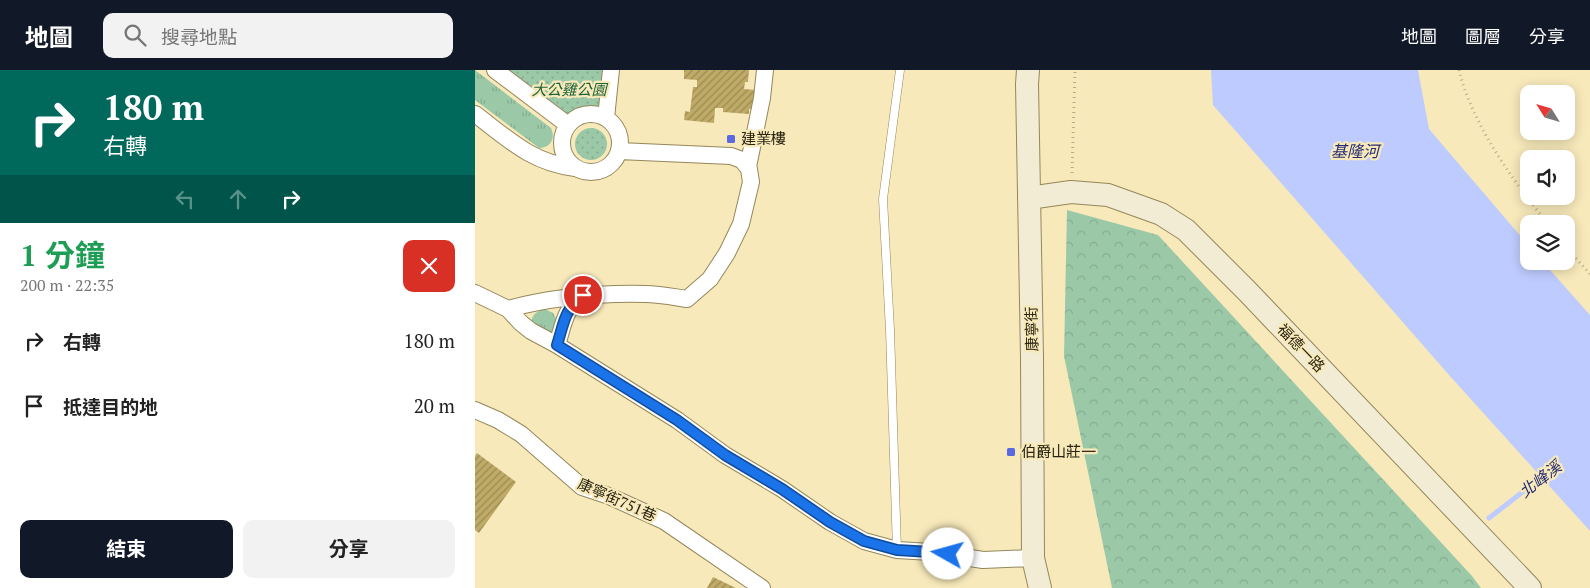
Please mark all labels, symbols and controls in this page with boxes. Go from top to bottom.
search box [103,13,453,58]
text: 地圖 [25,21,73,53]
icon: search [121,21,149,49]
text: 搜尋地點 [161,24,237,49]
text: 地圖 [1401,24,1437,48]
text: 圖層 [1465,24,1501,48]
text: 分享 [1529,24,1565,48]
park label: 大公雞公園 [531,79,608,99]
text: 180 m [103,84,204,130]
north arrow [1520,85,1575,140]
map controls [1520,85,1575,270]
icon: right [20,90,85,155]
place label: 建業樓 [741,128,786,148]
text: 右轉 [103,131,147,160]
marker: 建業樓 [725,133,737,145]
water label: 基隆河 [1331,140,1382,162]
button: sound [1520,150,1575,205]
icon: left [171,185,199,213]
icon: ahead [224,185,252,213]
icon: right [277,185,305,213]
button: layers [1520,215,1575,270]
text: 1 分鐘 [20,235,105,275]
button: close [403,240,455,292]
text: 200 m · 22:35 [20,274,114,296]
pin [562,274,604,316]
icon: arrive [569,281,597,309]
street label: 康寧街 [1021,306,1041,352]
street label: 福德一路 [1274,319,1330,376]
icon: right [20,327,48,355]
text: 180 m [404,328,455,353]
text: 右轉 [63,329,101,354]
icon: arrive [20,392,48,420]
text: 20 m [414,393,455,418]
text: 抵達目的地 [63,394,158,419]
place label: 伯爵山莊一 [1021,441,1096,461]
marker: 伯爵山莊一 [1005,446,1017,458]
water label: 北峰溪 [1514,454,1567,502]
street label: 康寧街751巷 [575,473,660,525]
button: 結束 [20,520,233,578]
button: 分享 [243,520,455,578]
position arrow [921,527,973,579]

